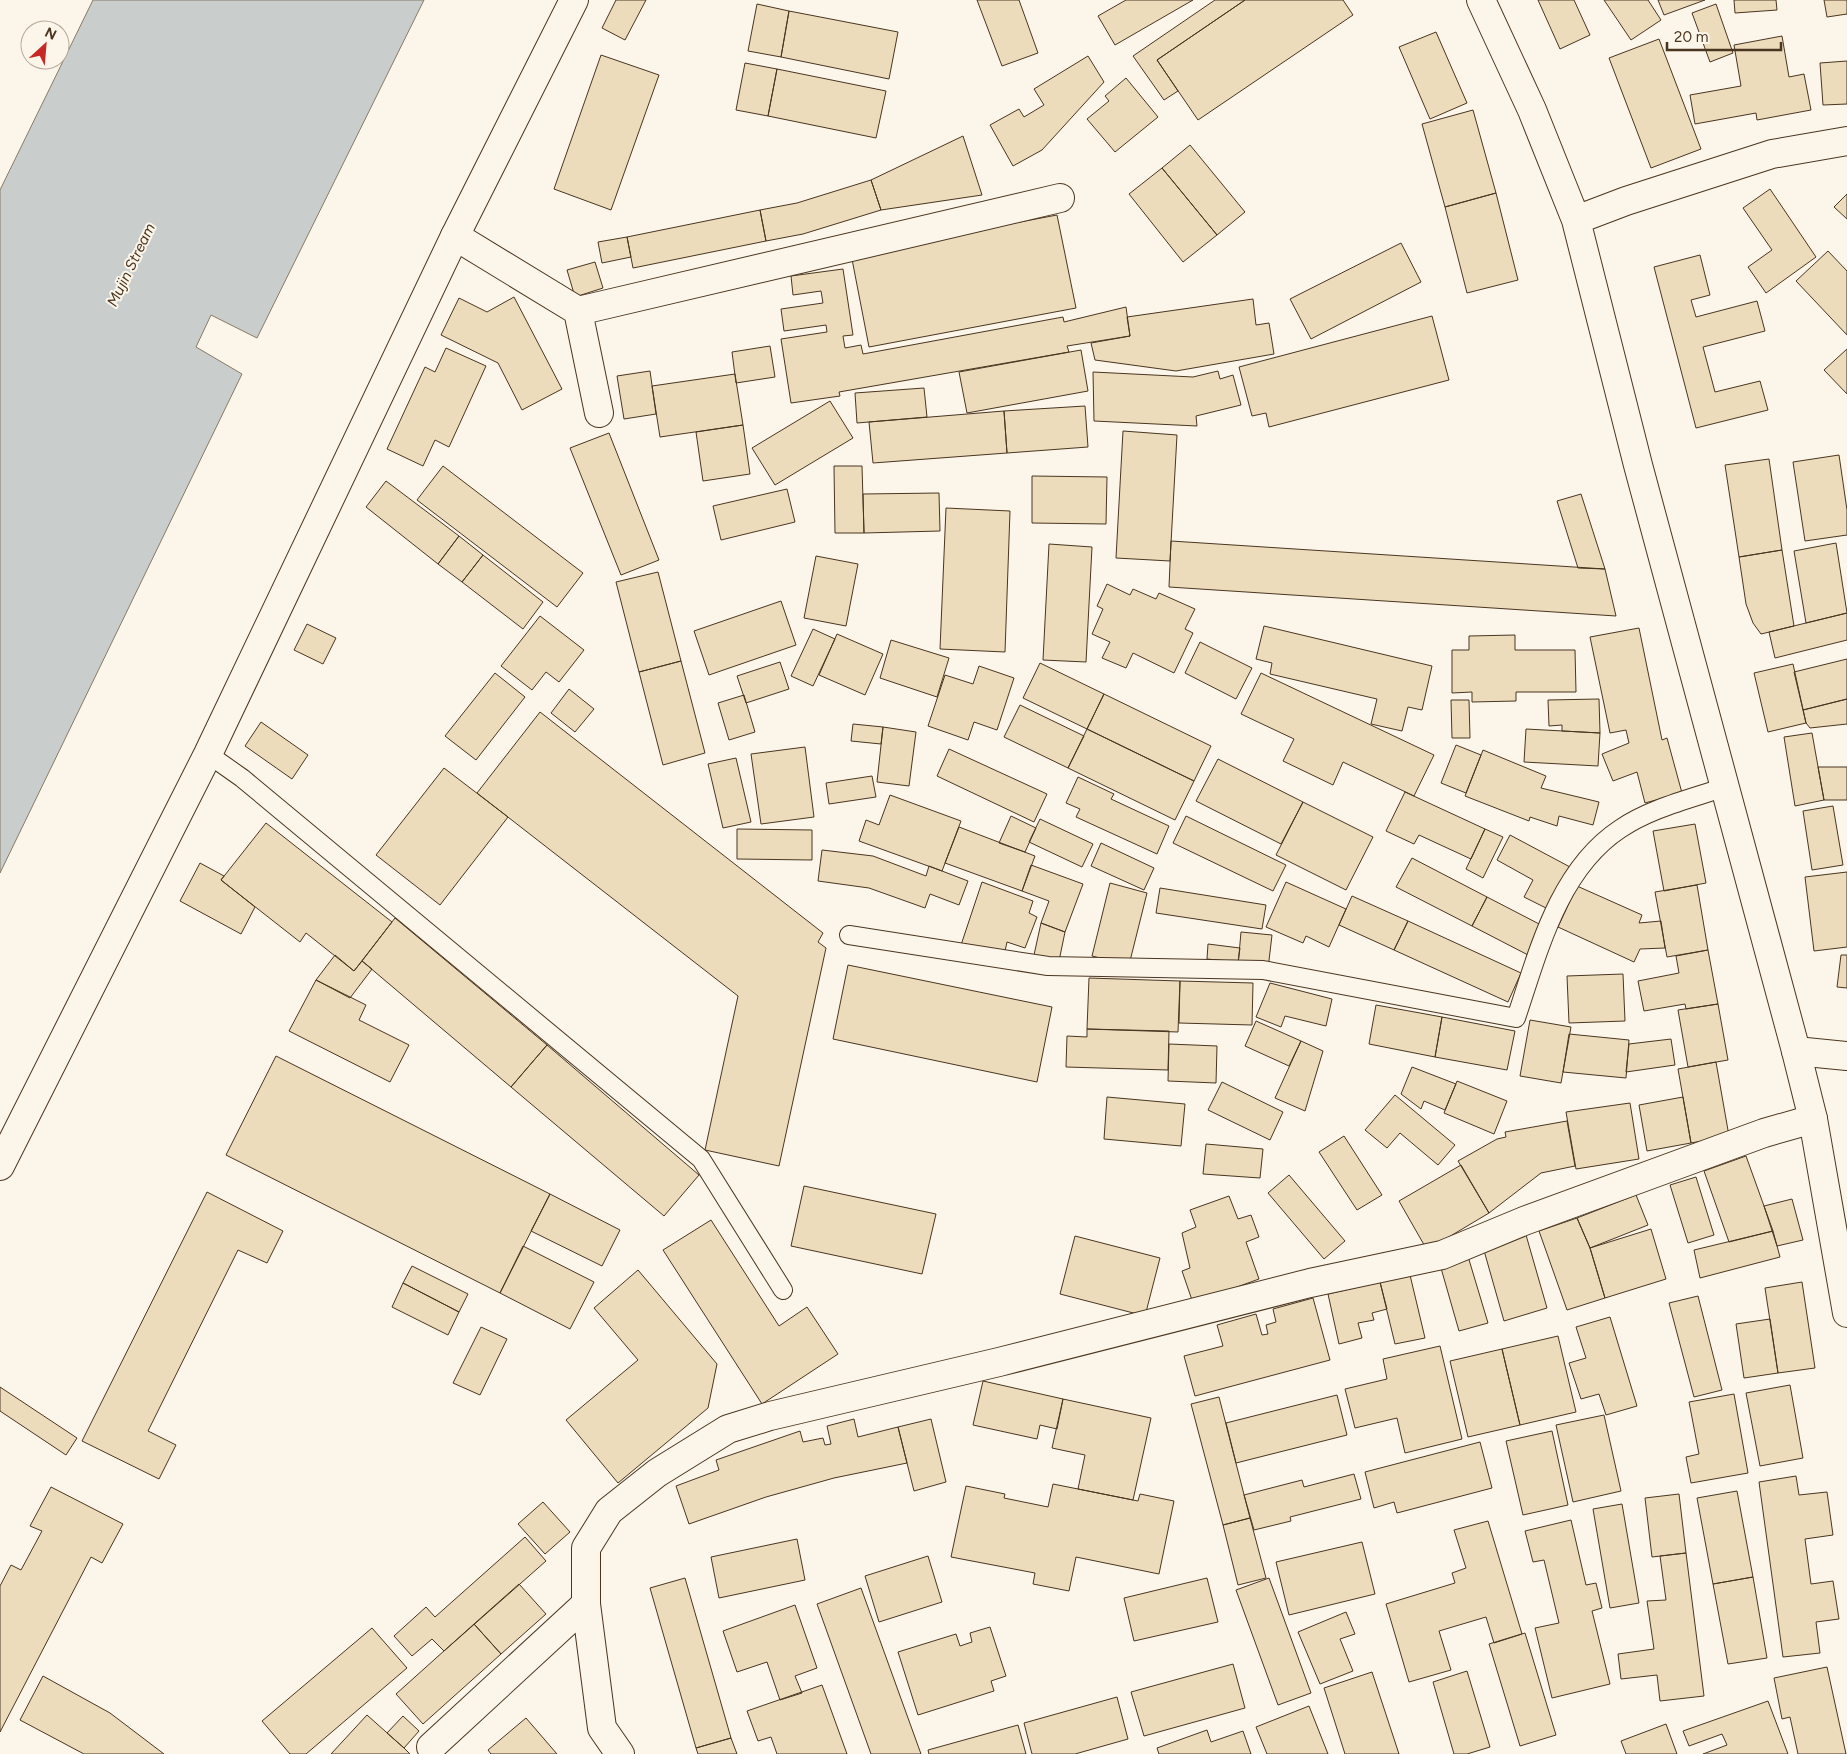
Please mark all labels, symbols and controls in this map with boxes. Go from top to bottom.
north arrow [20,20,70,70]
scale bar [1667,20,1781,52]
text: N [42,24,59,44]
text: 20 m [1674,28,1708,46]
water label: Mujin Stream [103,220,159,310]

